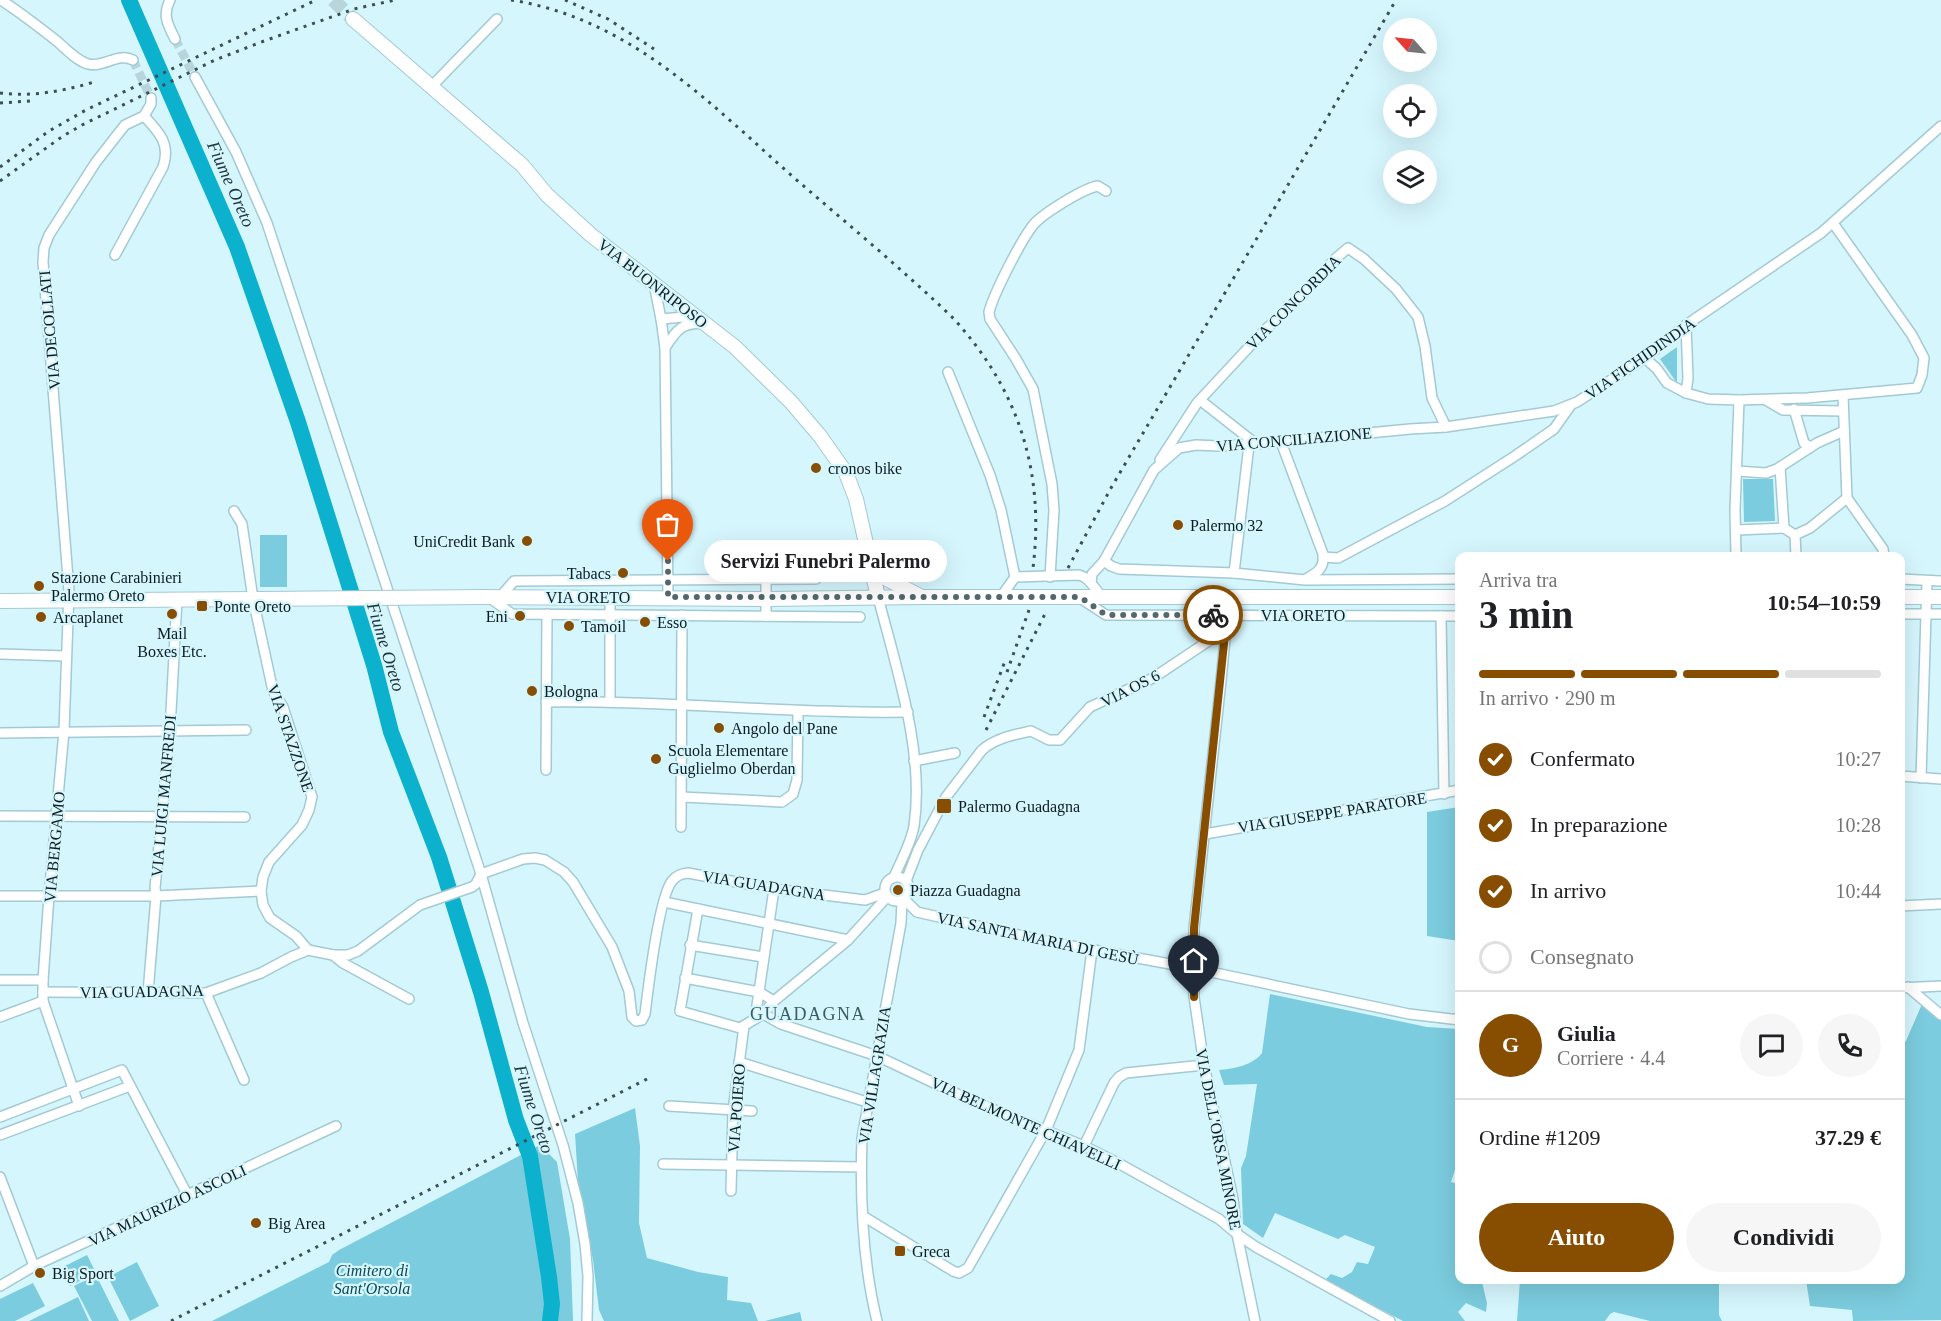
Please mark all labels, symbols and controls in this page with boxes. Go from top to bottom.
north arrow [1383,18,1437,72]
map controls [1383,18,1437,204]
button: locate [1383,84,1437,138]
water label: Fiume Oreto [203,137,259,230]
button: layers [1383,150,1437,204]
street label: VIA BUONRIPOSO [595,236,711,331]
street label: VIA CONCORDIA [1243,251,1344,353]
street label: VIA DECOLLATI [36,270,63,390]
street label: VIA FICHIDINDIA [1582,314,1699,403]
street label: VIA CONCILIAZIONE [1216,424,1372,455]
place label: cronos bike [828,460,902,477]
marker: cronos bike [809,461,823,475]
pin [642,499,693,561]
icon: bag [651,508,684,541]
place label: Palermo 32 [1190,517,1263,534]
marker: Palermo 32 [1171,518,1185,532]
place label: UniCredit Bank [413,533,515,550]
marker: UniCredit Bank [520,534,534,548]
callout: Servizi Funebri Palermo [704,540,947,582]
text: Servizi Funebri Palermo [721,550,930,572]
place label: Tabacs [567,565,611,582]
marker: Tabacs [616,566,630,580]
place label: Stazione Carabinieri Palermo Oreto [51,569,183,604]
text: Arriva tra [1479,569,1557,591]
marker: Stazione Carabinieri Palermo Oreto [32,579,46,593]
courier [1183,585,1243,645]
street label: VIA ORETO [546,589,630,606]
text: 10:54–10:59 [1767,590,1881,615]
text: 3 min [1479,593,1573,636]
place label: Ponte Oreto [214,598,291,615]
marker: Ponte Oreto [195,599,209,613]
water label: Fiume Oreto [363,599,409,694]
icon: bike [1197,599,1230,632]
marker: Mail Boxes Etc. [165,607,179,621]
street label: VIA ORETO [1261,607,1345,624]
place label: Eni [486,608,509,625]
place label: Arcaplanet [53,609,124,627]
marker: Eni [513,609,527,623]
marker: Arcaplanet [34,610,48,624]
place label: Esso [657,614,687,631]
marker: Esso [638,615,652,629]
place label: Tamoil [581,618,627,635]
marker: Tamoil [562,619,576,633]
place label: Mail Boxes Etc. [137,625,207,660]
street label: VIA OS 6 [1098,666,1163,711]
street label: VIA STAZZONE [264,682,317,794]
place label: Bologna [544,683,598,701]
marker: Bologna [525,684,539,698]
text: In arrivo · 290 m [1479,687,1616,709]
street label: VIA LUIGI MANFREDI [148,714,179,878]
place label: Angolo del Pane [731,720,838,738]
marker: Angolo del Pane [712,721,726,735]
place label: Scuola Elementare Guglielmo Oberdan [668,742,796,778]
icon: check [1479,743,1512,776]
text: Confermato [1530,746,1635,771]
text: 10:27 [1835,748,1881,770]
marker: Scuola Elementare Guglielmo Oberdan [649,752,663,766]
street label: VIA GIUSEPPE PARATORE [1236,789,1428,836]
street label: VIA BERGAMO [41,791,68,903]
marker: Palermo Guadagna [935,797,953,815]
place label: Palermo Guadagna [958,798,1080,816]
icon: check [1479,809,1512,842]
text: In preparazione [1530,812,1667,837]
text: 10:28 [1835,814,1881,836]
street label: VIA GUADAGNA [701,867,827,904]
icon: check [1479,875,1512,908]
text: In arrivo [1530,878,1606,903]
text: 10:44 [1835,880,1881,902]
place label: Piazza Guadagna [910,882,1021,900]
marker: Piazza Guadagna [891,883,905,897]
street label: VIA SANTA MARIA DI GESÙ [935,908,1141,968]
pin [1168,935,1219,997]
icon: home [1177,944,1210,977]
text: Consegnato [1530,944,1634,969]
street label: VIA GUADAGNA [80,982,205,1001]
district label: GUADAGNA [750,1004,866,1024]
street label: VIA VILLAGRAZIA [855,1004,894,1145]
button: chat [1740,1014,1803,1077]
button: phone [1818,1014,1881,1077]
text: Giulia [1557,1021,1616,1046]
text: G [1502,1032,1519,1057]
street label: VIA DELL'ORSA MINORE [1193,1047,1244,1231]
text: Corriere · 4.4 [1557,1047,1665,1069]
water label: Fiume Oreto [510,1061,558,1156]
street label: VIA POIERO [725,1063,748,1153]
street label: VIA BELMONTE CHIAVELLI [928,1074,1123,1173]
text: Ordine #1209 [1479,1125,1601,1150]
text: 37.29 € [1815,1125,1881,1150]
street label: VIA MAURIZIO ASCOLI [85,1161,249,1250]
button: Aiuto [1479,1203,1674,1272]
button: Condividi [1686,1203,1881,1272]
place label: Big Area [268,1215,325,1233]
marker: Big Area [249,1216,263,1230]
place label: Greca [912,1243,950,1260]
marker: Greca [893,1244,907,1258]
park label: Cimitero di Sant'Orsola [334,1262,410,1297]
place label: Big Sport [52,1265,114,1283]
marker: Big Sport [33,1266,47,1280]

